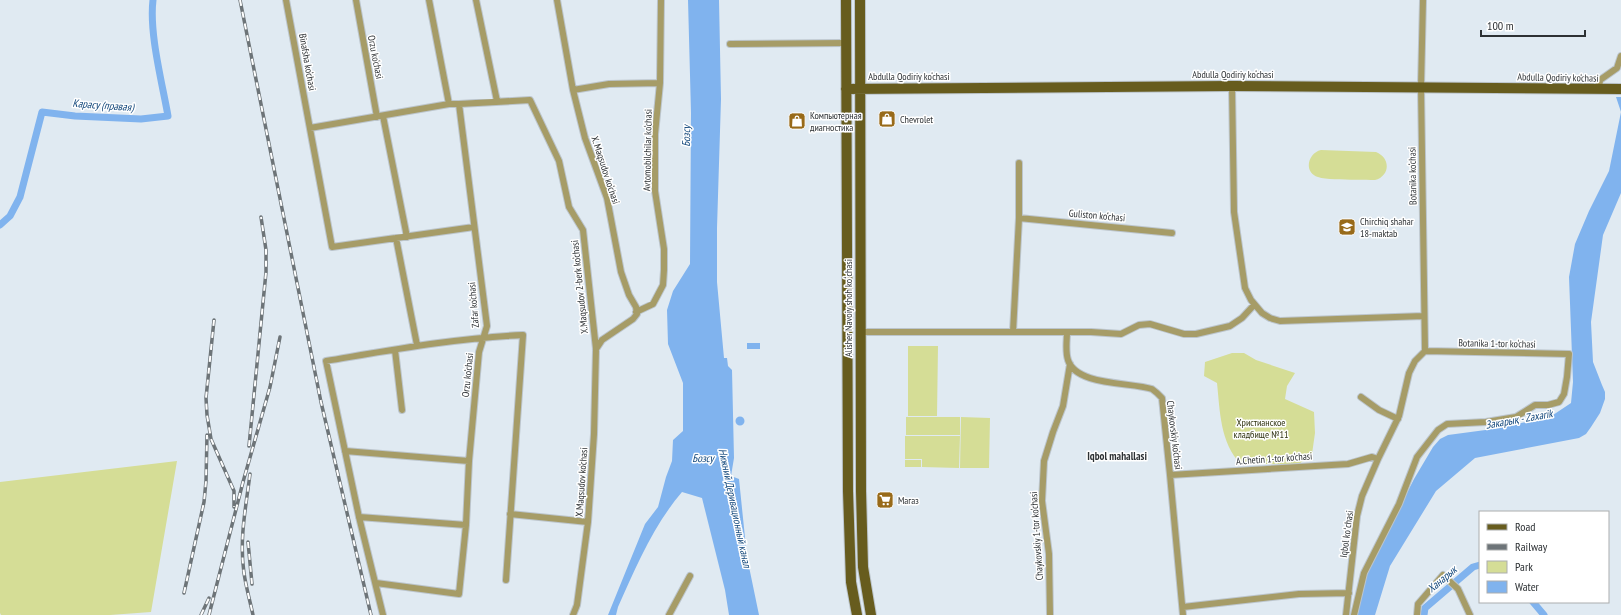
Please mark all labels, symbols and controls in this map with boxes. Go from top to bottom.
scale bar [1481,12,1585,38]
text: 100 m [1487,18,1514,33]
street label: Binafsha ko‘chasi [296,33,319,92]
street label: Orzu ko‘chasi [365,34,386,80]
street label: Abdulla Qodiriy ko‘chasi [1192,68,1274,81]
street label: Abdulla Qodiriy ko‘chasi [868,70,950,83]
street label: Abdulla Qodiriy ko‘chasi [1517,70,1599,85]
water label: Карасу (правая) [72,96,135,114]
street label: Avtomobilchilar ko‘chasi [640,109,655,191]
place label: Компьютерная диагностика [810,109,862,134]
shop icon: Chevrolet [877,109,897,129]
shop icon: Компьютерная диагностика [787,111,807,131]
place label: Chevrolet [900,113,933,126]
water label: Бозсу [679,123,693,147]
street label: X. Maqsudov ko‘chasi [588,134,623,206]
street label: Botanika ko‘chasi [1405,147,1420,205]
street label: Guliston ko‘chasi [1068,207,1126,224]
place label: Chirchiq shahar 18-maktab [1360,215,1414,240]
school or university icon: Chirchiq shahar 18-maktab [1337,217,1357,237]
street label: X.Maqsudov 2-berk ko‘chasi [568,240,591,334]
street label: Alisher Navoiy shoh koʻchasi [842,259,855,357]
street label: Zafar ko‘chasi [465,282,482,328]
street label: Botanika 1-tor ko‘chasi [1458,336,1536,351]
street label: Orzu ko‘chasi [459,352,476,398]
street label: Chaykovskiy ko‘chasi [1164,400,1185,470]
water label: Закарық - Zaxarik [1484,406,1555,432]
park label: Христианское кладбище №11 [1234,416,1288,441]
street label: X.Maqsudov ko‘chasi [573,447,590,517]
water label: Нижний Деривационный канал [716,447,755,570]
district label: Iqbol mahallasi [1087,449,1147,463]
street label: A.Chetin 1-tor ko‘chasi [1235,449,1313,468]
water label: Бозсу [692,451,716,465]
supermarket icon: Магаз [875,490,895,510]
street label: Chaykovskiy 1-tor ko‘chasi [1027,491,1046,581]
place label: Магаз [898,494,919,507]
street label: Iqbol koʻchasi [1337,510,1356,559]
legend [1479,511,1609,603]
text: Road [1515,519,1535,534]
text: Railway [1515,539,1548,554]
text: Park [1515,559,1533,574]
water label: Ханарык [1424,562,1461,595]
text: Water [1515,579,1540,594]

